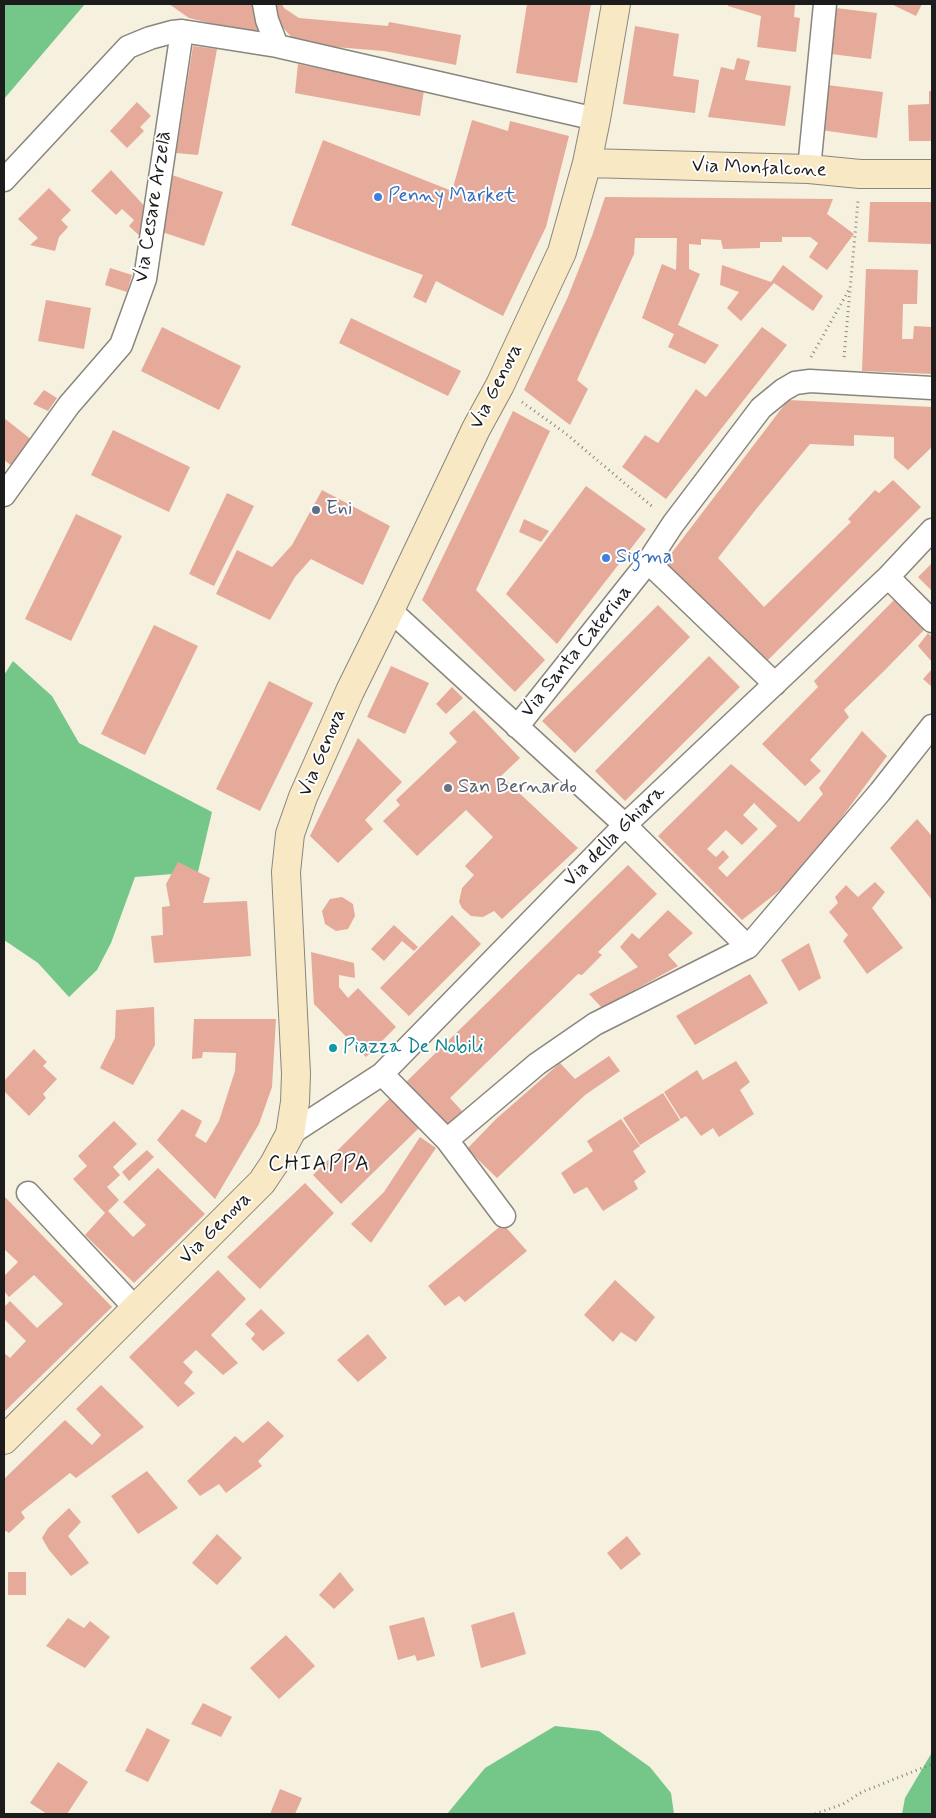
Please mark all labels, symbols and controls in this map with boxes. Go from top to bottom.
street label: Via Cesare Arzelà [130,130,178,284]
street label: Via Monfalcone [691,155,827,183]
place label: Penny Market [388,185,516,209]
marker: Penny Market [372,191,384,203]
street label: Via Genova [465,340,529,434]
place label: Eni [326,498,352,522]
marker: Eni [310,504,322,516]
place label: Sigma [616,546,672,570]
marker: Sigma [600,552,612,564]
street label: Via Santa Caterina [516,581,638,723]
street label: Via Genova [294,706,352,800]
place label: San Bernardo [458,776,577,800]
street label: Via della Ghiara [559,781,671,893]
marker: San Bernardo [442,782,454,794]
place label: Piazza De Nobili [343,1036,484,1060]
marker: Piazza De Nobili [327,1042,339,1054]
district label: CHIAPPA [268,1152,370,1178]
street label: Via Genova [175,1188,257,1270]

